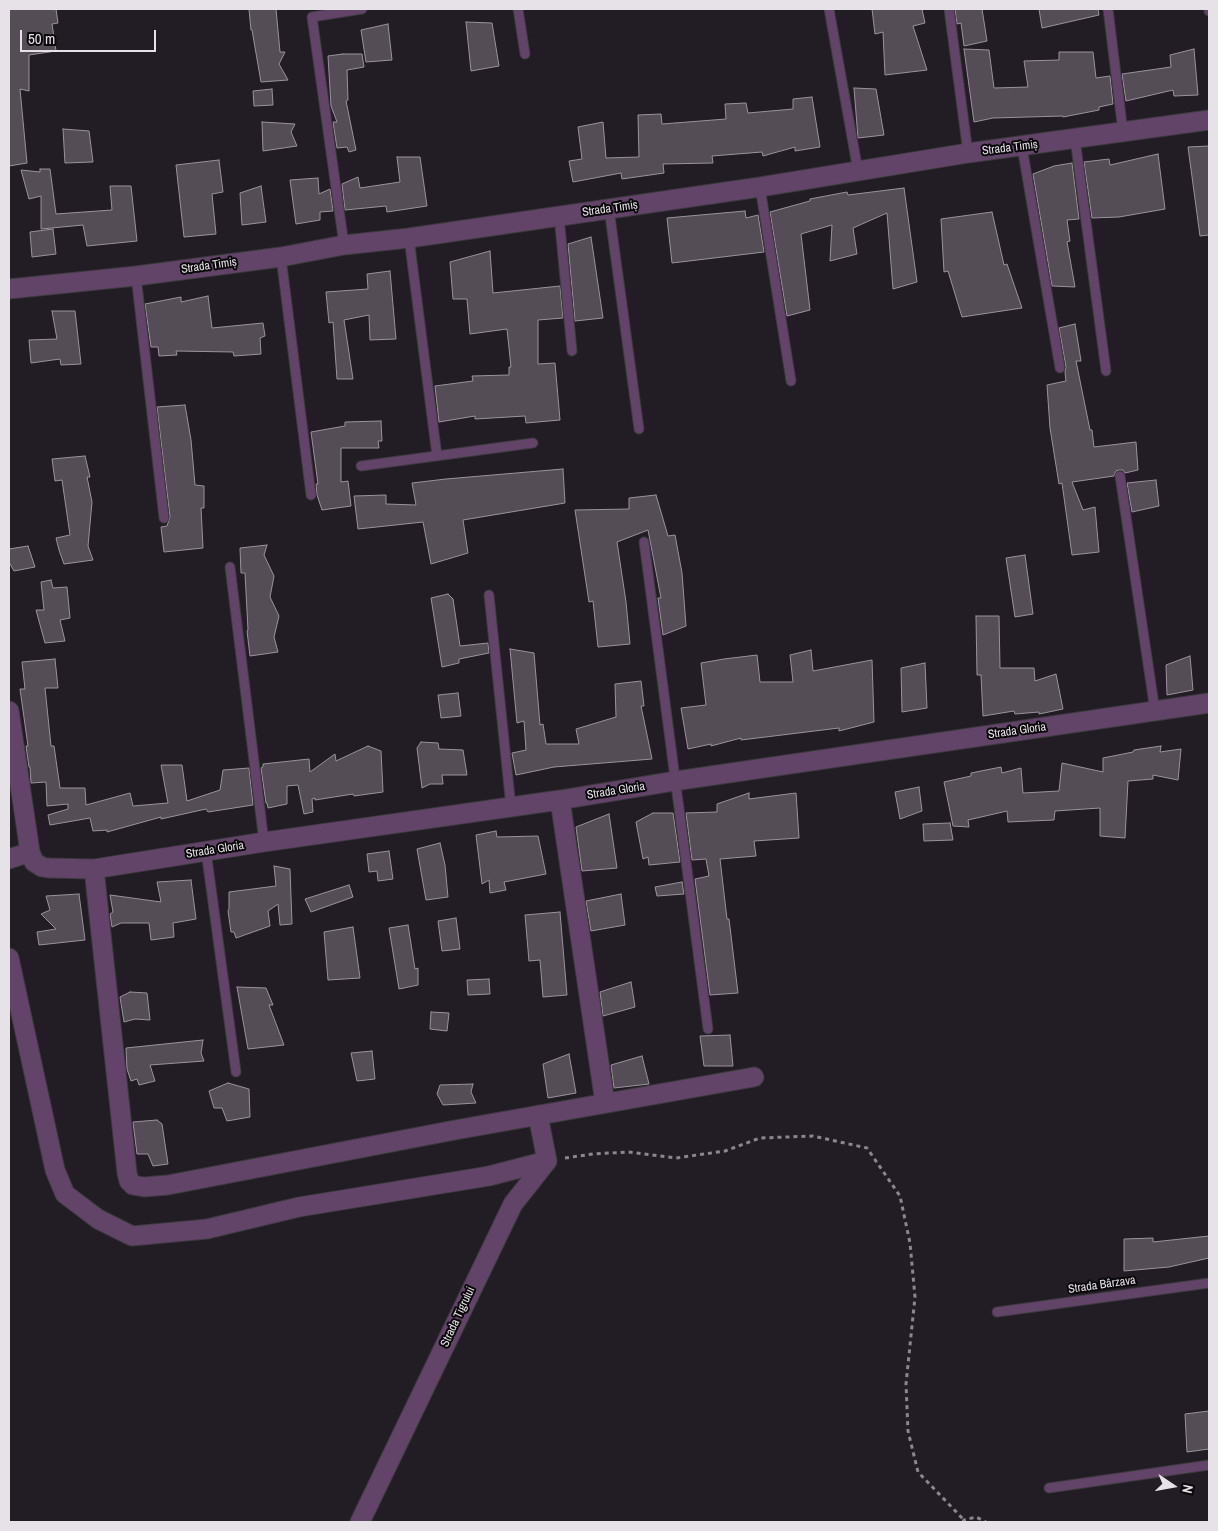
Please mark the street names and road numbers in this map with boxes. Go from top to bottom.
street label: Strada Timiș [981,137,1039,159]
street label: Strada Timiș [581,198,639,220]
street label: Strada Timiș [180,255,238,277]
street label: Strada Gloria [987,720,1047,742]
street label: Strada Gloria [586,779,646,803]
street label: Strada Gloria [185,838,245,862]
street label: Strada Bârzava [1067,1273,1137,1297]
street label: Strada Tigrului [438,1285,478,1349]

